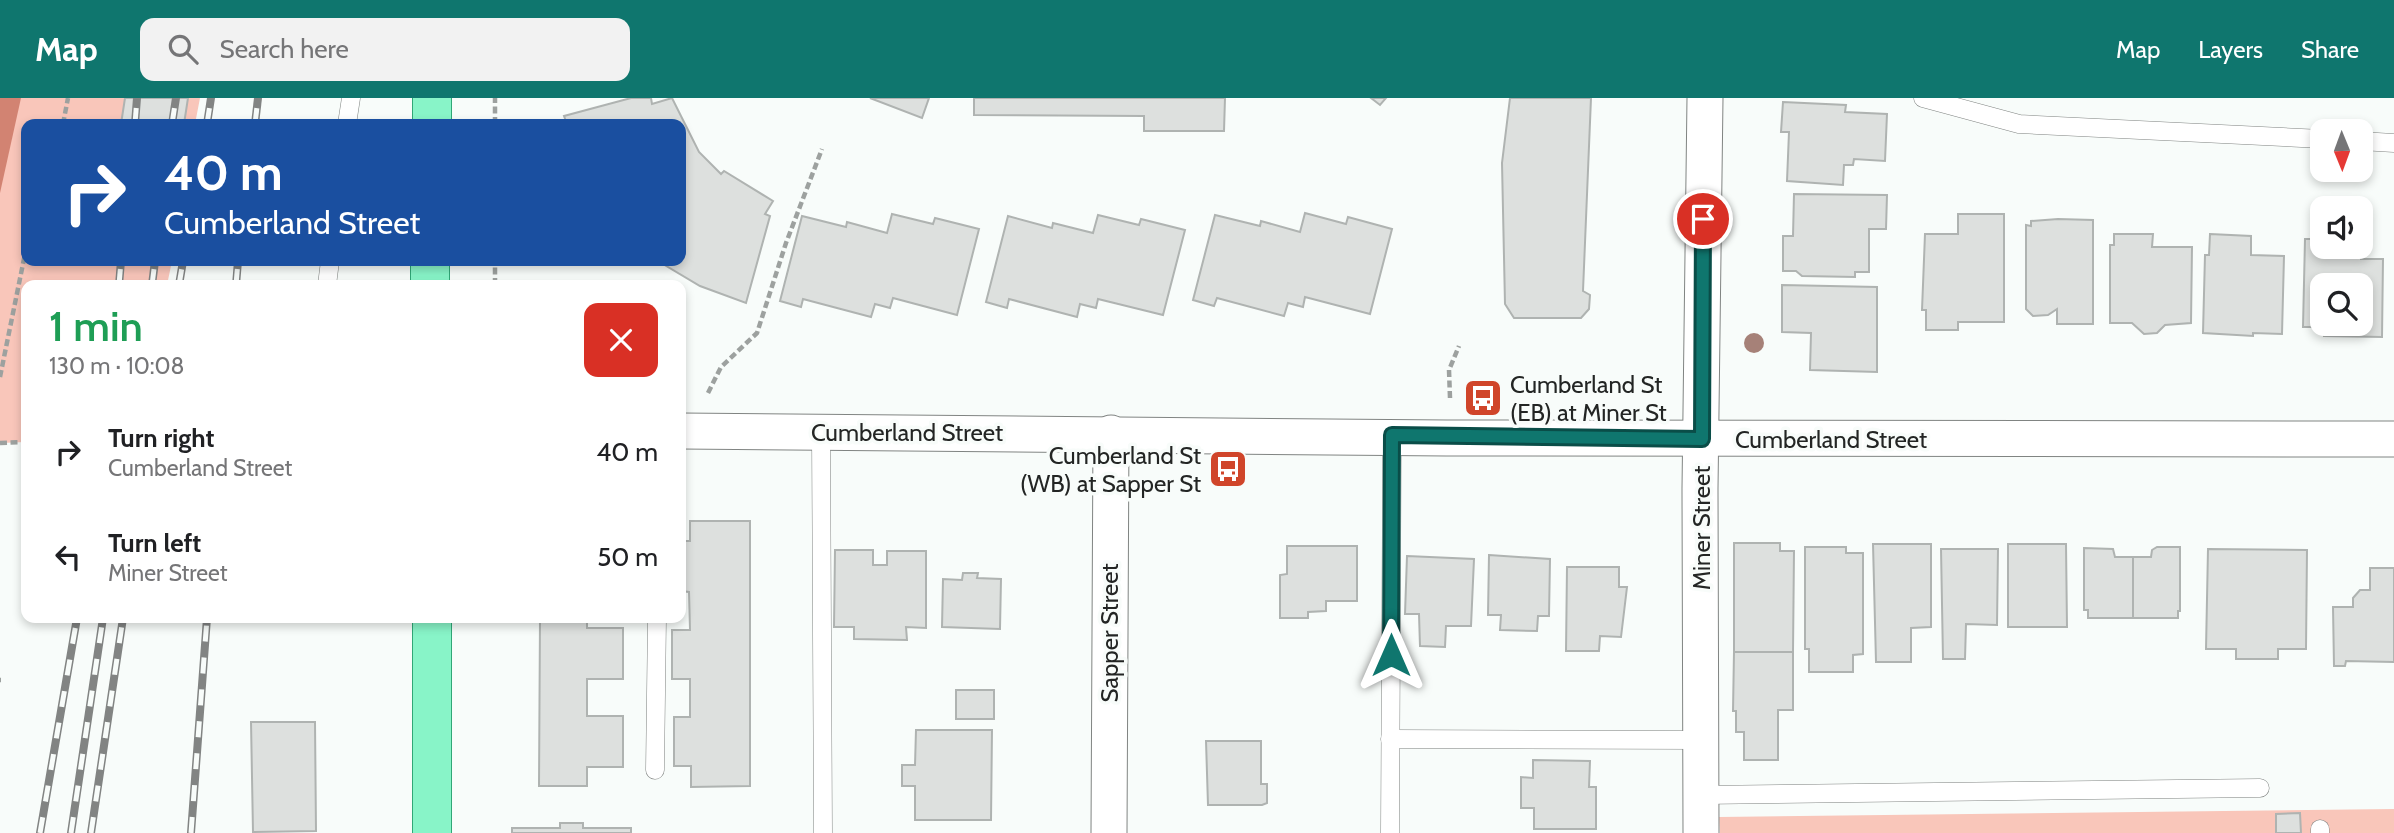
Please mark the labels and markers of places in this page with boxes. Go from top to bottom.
pin [1673,189,1733,249]
place label: Cumberland St (EB) at Miner St [1510,370,1667,427]
bus stop icon: Cumberland St (EB) at Miner St [1462,377,1504,419]
place label: Cumberland St (WB) at Sapper St [1020,441,1201,498]
bus stop icon: Cumberland St (WB) at Sapper St [1207,448,1249,490]

